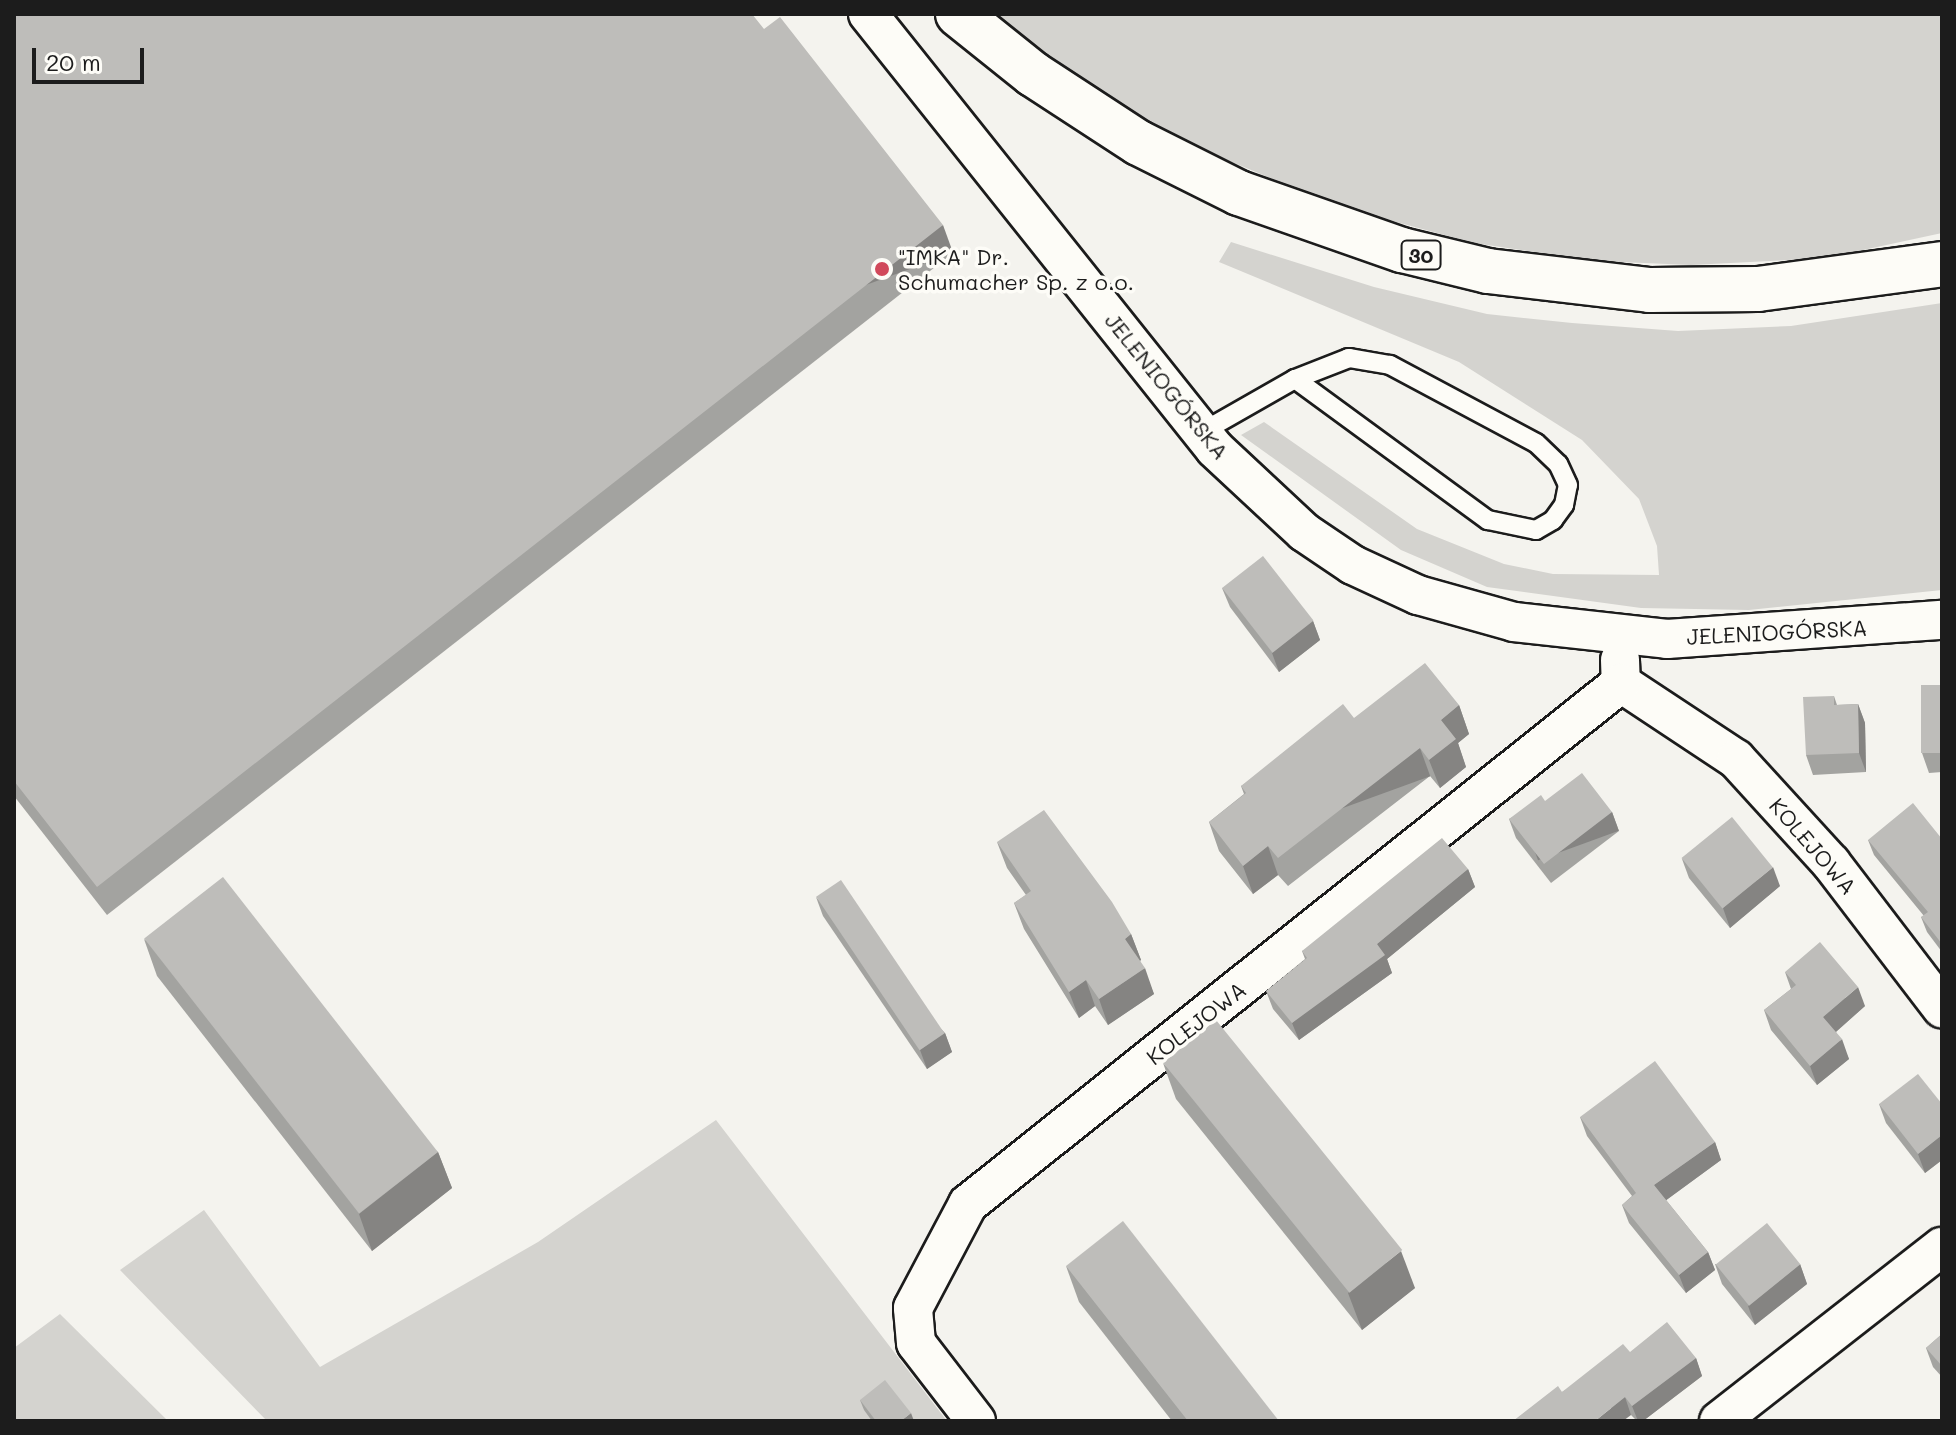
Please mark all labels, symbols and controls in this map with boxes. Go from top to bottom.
scale bar [36,32,148,82]
text: 20 m [46,46,101,77]
road number: 30 [1399,239,1443,271]
place label: "IMKA" Dr. Schumacher Sp. z o.o. [898,243,1134,294]
marker: "IMKA" Dr. Schumacher Sp. z o.o. [873,260,891,278]
street label: JELENIOGÓRSKA [1100,307,1234,465]
street label: JELENIOGÓRSKA [1686,614,1868,650]
street label: KOLEJOWA [1764,792,1862,900]
street label: KOLEJOWA [1141,976,1251,1070]

